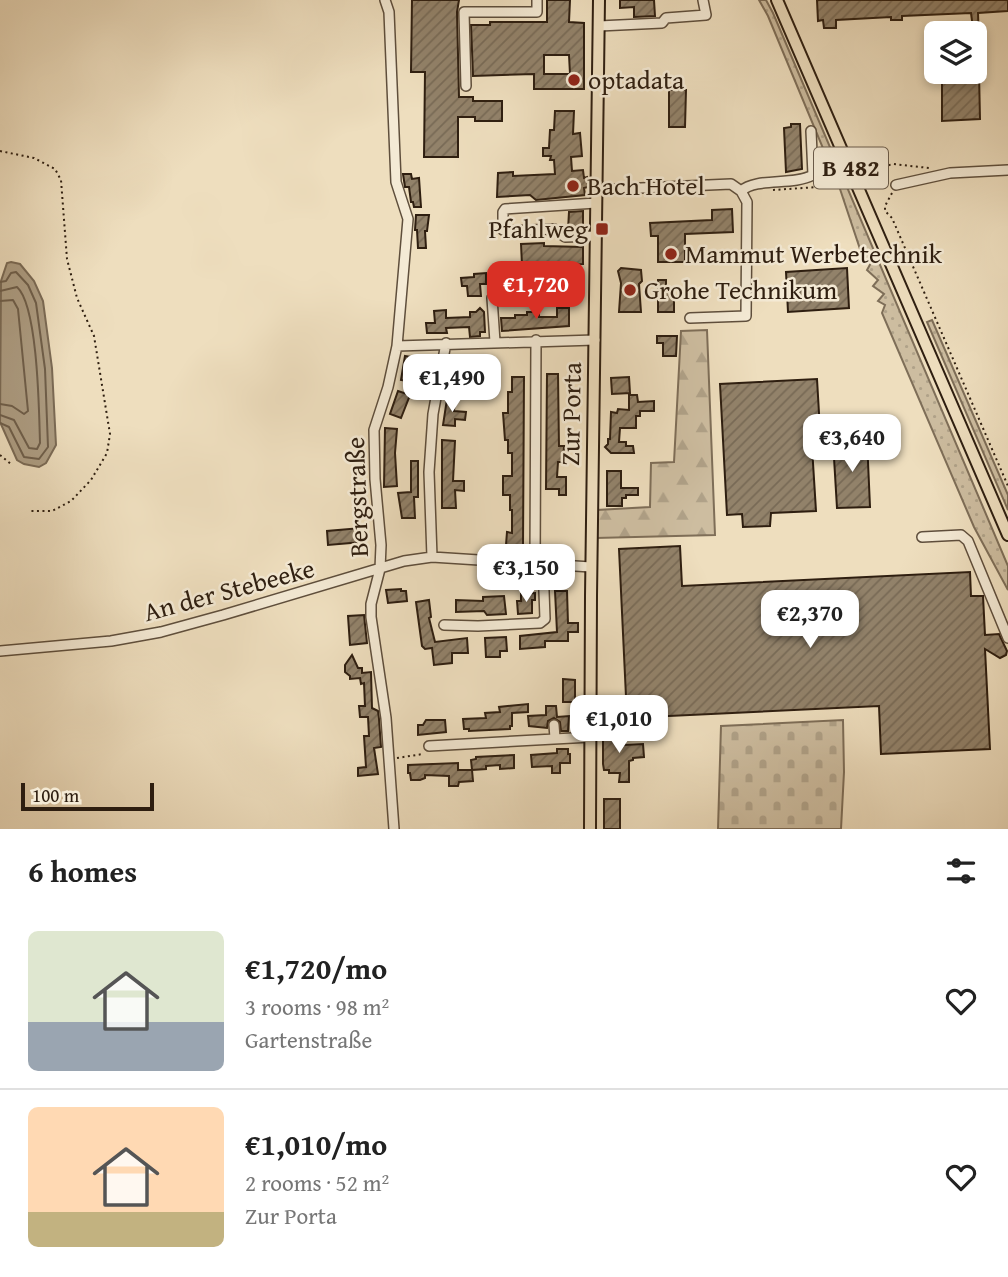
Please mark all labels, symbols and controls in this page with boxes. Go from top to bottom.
map controls [924,21,987,84]
button: layers [924,21,987,84]
place label: optadata [588,60,685,99]
marker: optadata [566,72,582,88]
road number: B 482 [814,148,888,188]
place label: Bach Hotel [587,166,705,205]
marker: Bach Hotel [565,178,581,194]
place label: Pfahlweg [488,209,588,248]
marker: Pfahlweg [594,221,610,237]
place label: Mammut Werbetechnik [685,234,943,273]
marker: Mammut Werbetechnik [663,246,679,262]
pin: €1,720 [479,262,593,321]
text: €1,720 [503,267,569,300]
place label: Grohe Technikum [644,270,837,309]
marker: Grohe Technikum [622,282,638,298]
pin: €1,490 [395,354,509,414]
text: €1,490 [419,360,485,393]
street label: Zur Porta [550,361,591,466]
pin: €3,640 [795,414,909,474]
text: €3,640 [819,420,885,453]
street label: Bergstraße [335,436,378,558]
pin: €3,150 [469,544,583,604]
street label: An der Stebeeke [139,548,319,631]
text: €3,150 [493,550,559,583]
pin: €2,370 [753,590,867,650]
text: €2,370 [777,596,843,629]
pin: €1,010 [562,696,676,755]
text: €1,010 [586,701,652,734]
scale bar [21,780,154,812]
text: 100 m [32,781,79,809]
text: 6 homes [28,849,137,893]
icon: filters [942,852,980,890]
text: €1,720/mo [245,946,387,990]
icon: home [84,959,168,1043]
icon: heart [942,982,980,1020]
text: 3 rooms · 98 m² [245,990,389,1023]
text: Gartenstraße [245,1023,372,1056]
text: €1,010/mo [245,1122,387,1166]
icon: home [84,1135,168,1219]
icon: heart [942,1158,980,1196]
text: 2 rooms · 52 m² [245,1166,389,1199]
text: Zur Porta [245,1199,337,1232]

